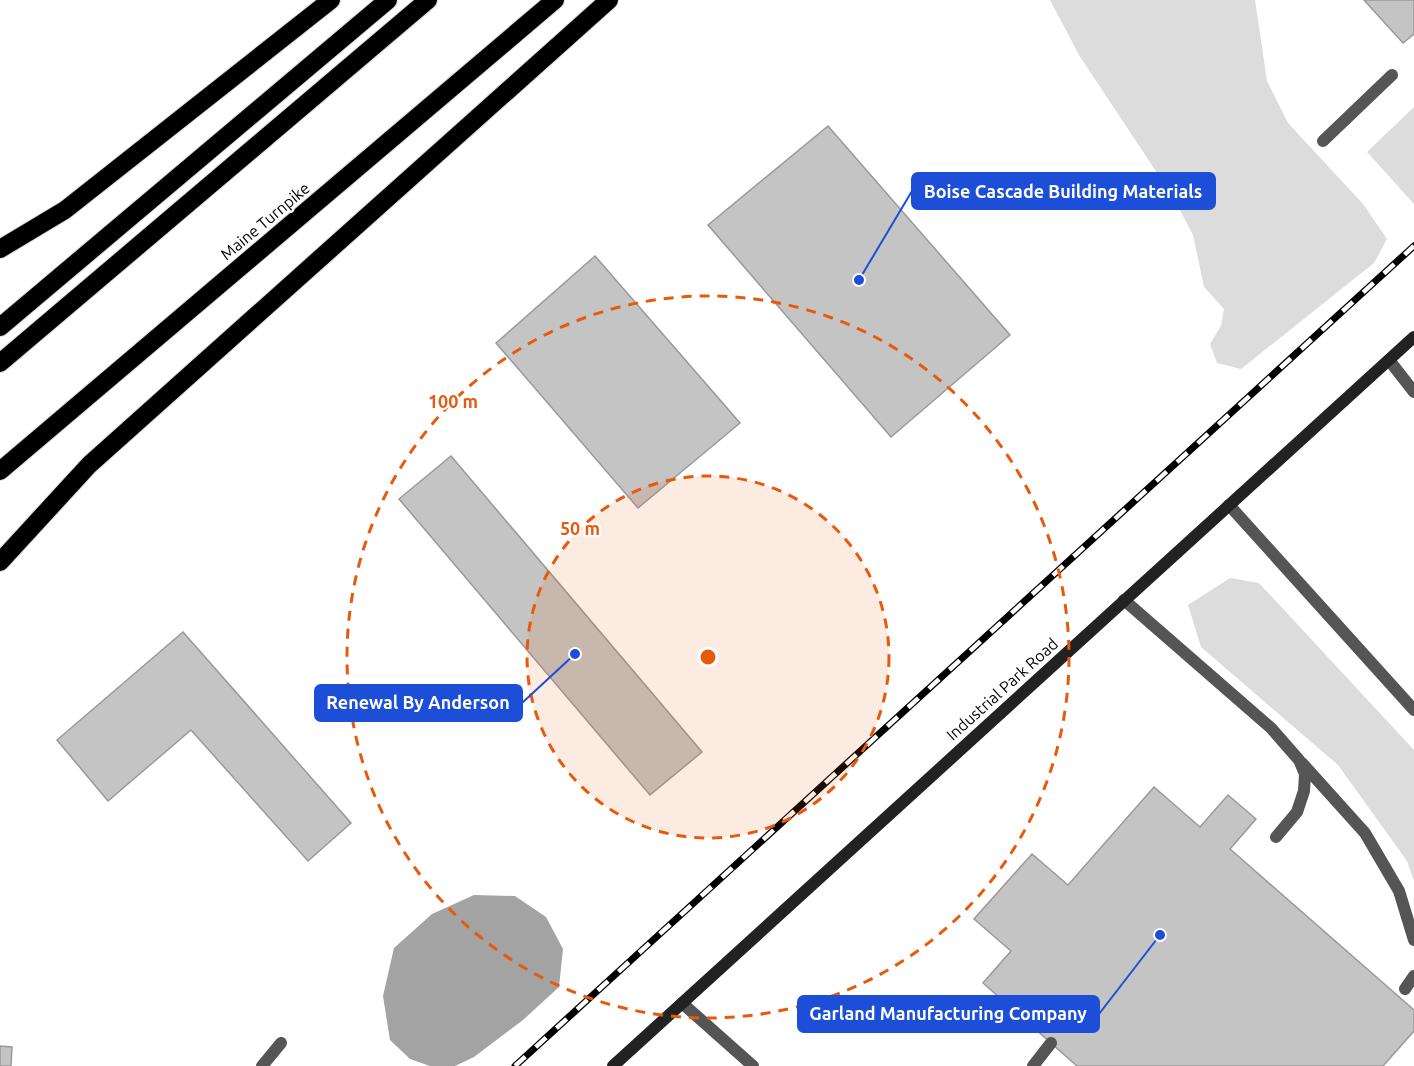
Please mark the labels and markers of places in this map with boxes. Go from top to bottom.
callout: Boise Cascade Building Materials [912,173,1215,209]
centre of rings [698,647,718,667]
callout: Renewal By Anderson [315,685,522,721]
callout: Garland Manufacturing Company [798,996,1099,1032]

